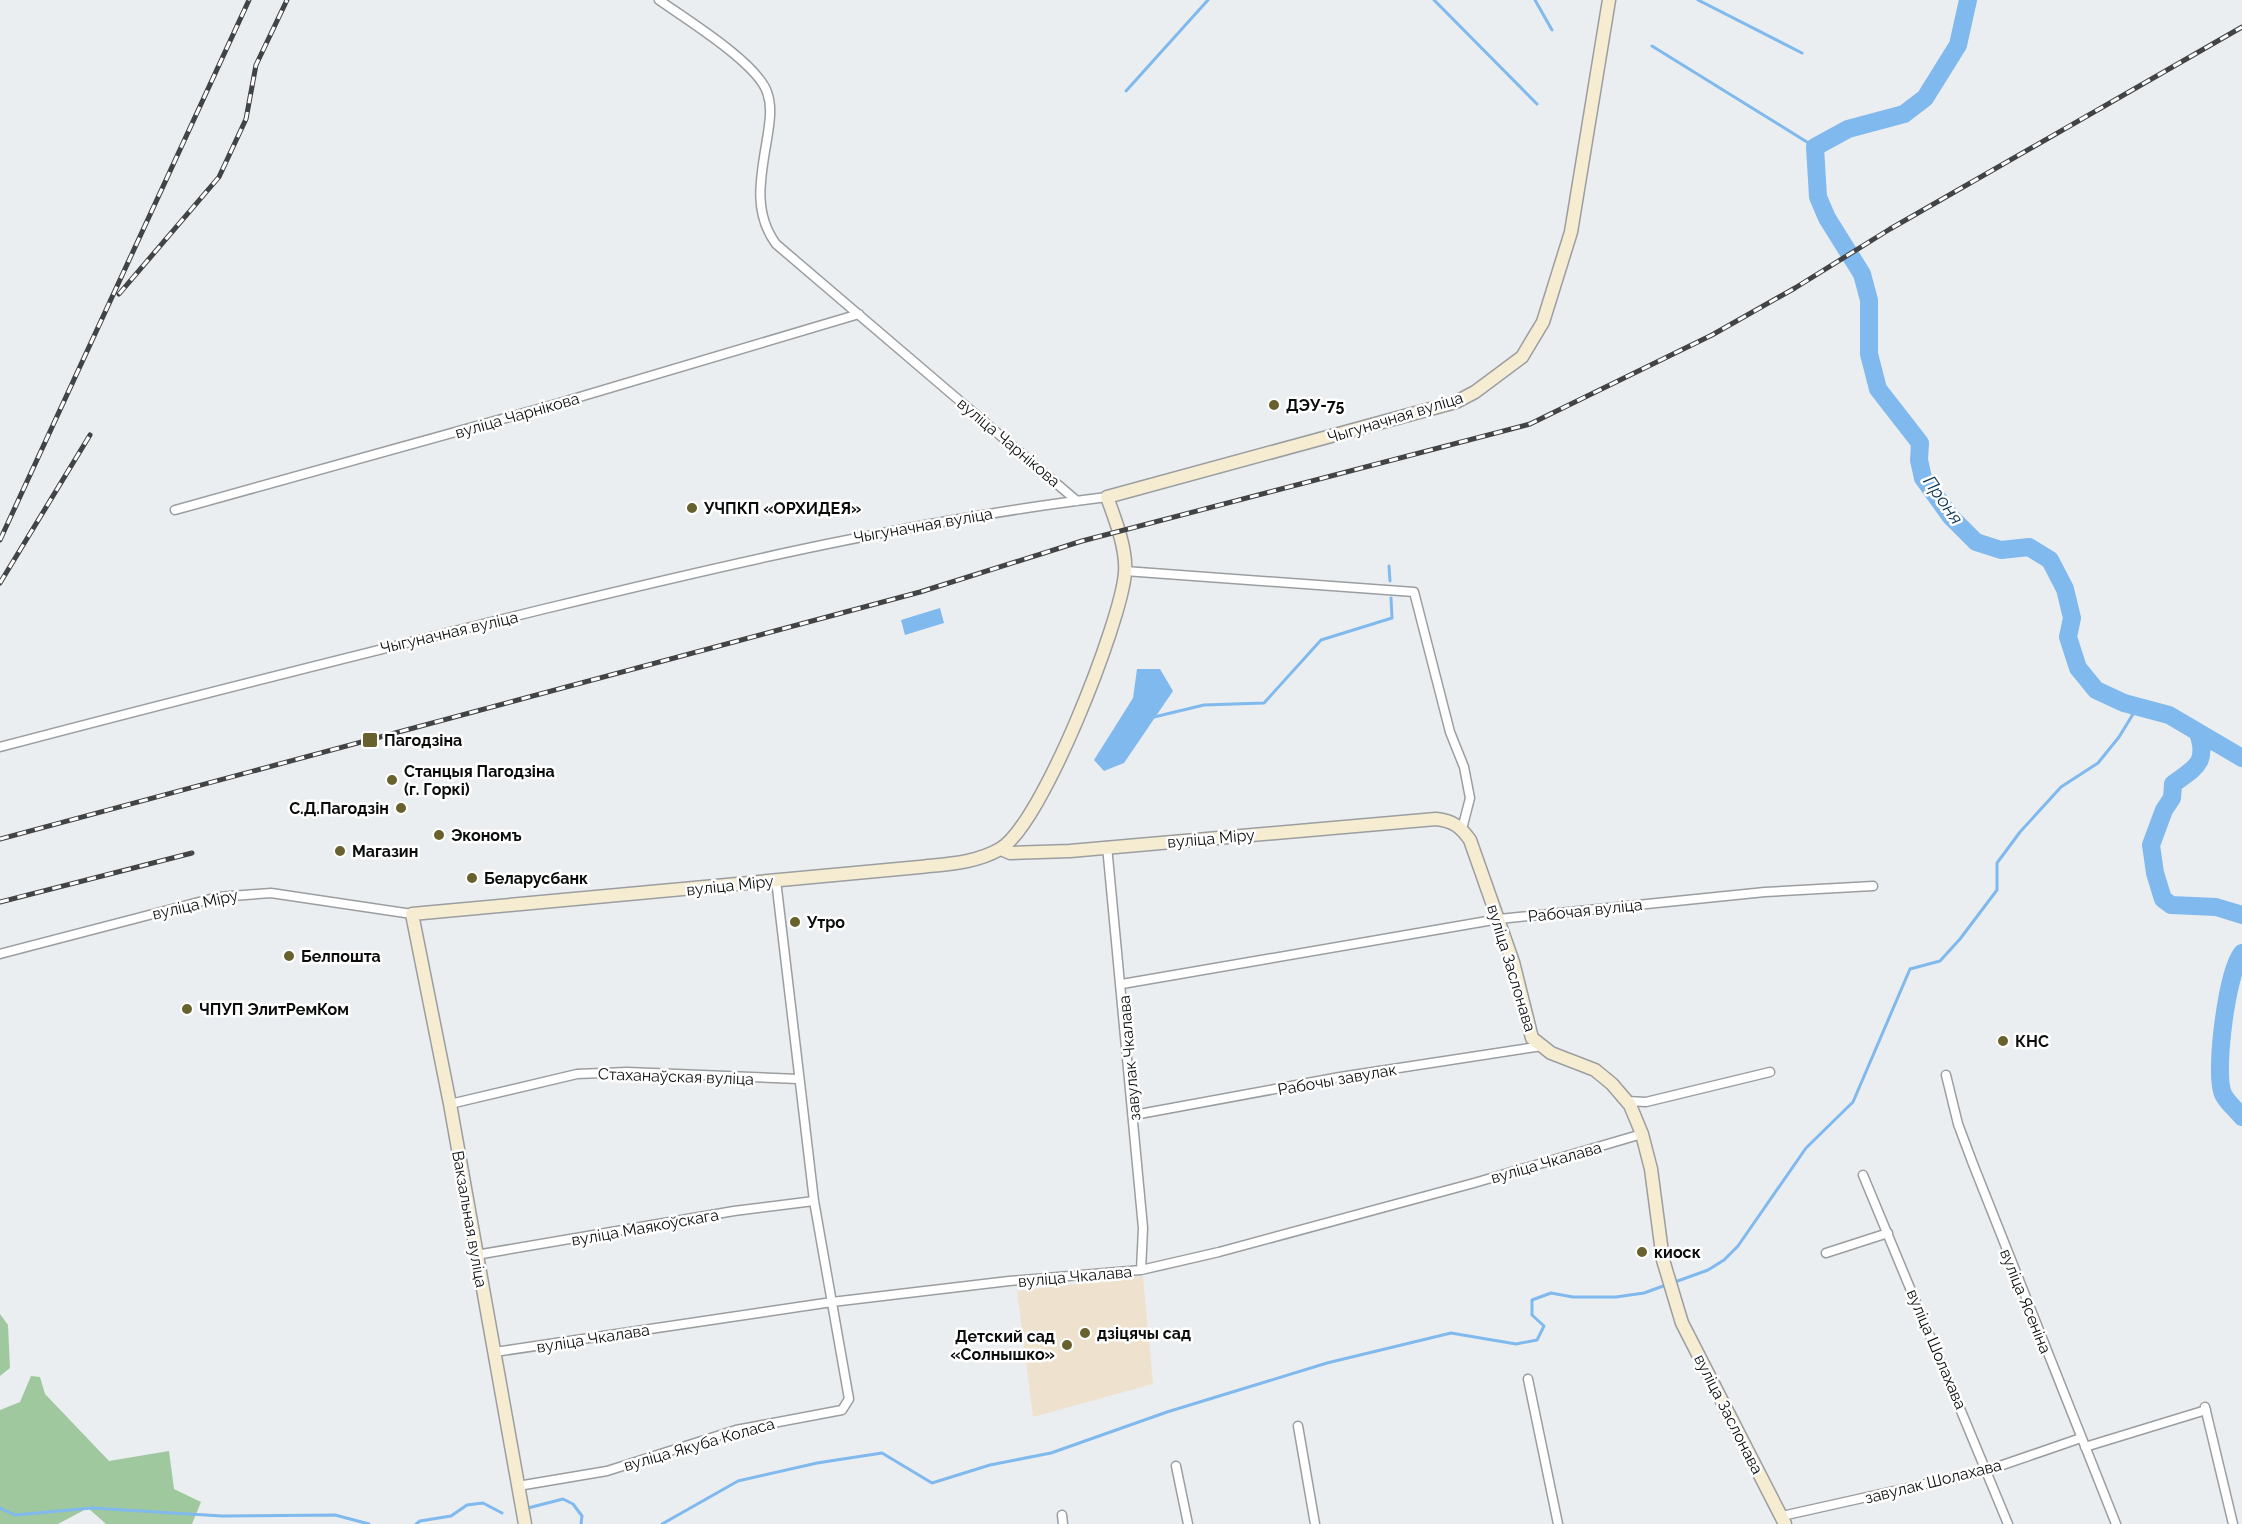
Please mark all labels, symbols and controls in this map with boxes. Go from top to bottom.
street label: Чыгуначная вуліца [1325,388,1465,447]
street label: вуліца Чарнікова [453,389,581,442]
street label: вуліца Чарнікова [953,394,1064,491]
place label: ДЭУ-75 [1286,396,1344,415]
marker: ДЭУ-75 [1267,398,1281,412]
water label: Проня [1919,471,1968,528]
place label: УЧПКП «ОРХИДЕЯ» [703,499,861,518]
marker: УЧПКП «ОРХИДЕЯ» [685,501,699,515]
street label: Чыгуначная вуліца [852,504,994,547]
street label: Чыгуначная вуліца [378,607,520,658]
marker: Пагодзіна [361,731,379,749]
place label: Пагодзіна [384,731,462,750]
place label: Станцыя Пагодзіна (г. Горкі) [404,762,555,799]
marker: Станцыя Пагодзіна (г. Горкі) [385,773,399,787]
place label: С.Д.Пагодзін [289,799,389,818]
marker: С.Д.Пагодзін [394,801,408,815]
street label: вуліца Міру [1167,825,1256,852]
place label: Экономъ [451,826,522,845]
marker: Экономъ [432,828,446,842]
place label: Магазин [352,842,418,861]
marker: Магазин [333,844,347,858]
place label: Беларусбанк [484,869,588,888]
marker: Беларусбанк [465,871,479,885]
street label: вуліца Міру [685,871,775,900]
street label: вуліца Міру [150,885,240,924]
street label: Рабочая вуліца [1527,895,1643,926]
street label: вуліца Заслонава [1483,902,1540,1034]
place label: Утро [806,913,845,932]
marker: Утро [788,915,802,929]
place label: Белпошта [301,947,381,966]
marker: Белпошта [282,949,296,963]
street label: завулак Чкалава [1115,994,1144,1122]
place label: ЧПУП ЭлитРемКом [199,1000,349,1019]
marker: ЧПУП ЭлитРемКом [180,1002,194,1016]
place label: КНС [2015,1032,2049,1051]
marker: КНС [1996,1034,2010,1048]
street label: Рабочы завулак [1276,1060,1398,1099]
street label: Стаханаўская вуліца [598,1064,754,1089]
street label: вуліца Чкалава [1489,1138,1604,1187]
street label: Вакзальная вуліца [448,1149,491,1289]
street label: вуліца Маякоўскага [570,1205,720,1250]
place label: киоск [1654,1243,1701,1262]
marker: киоск [1635,1245,1649,1259]
street label: вуліца Ясеніна [1996,1246,2055,1356]
street label: вуліца Чкалава [1017,1262,1133,1291]
street label: вуліца Шолахава [1903,1286,1970,1412]
street label: вуліца Чкалава [535,1320,651,1357]
place label: дзіцячы сад [1097,1324,1191,1343]
marker: дзіцячы сад [1078,1326,1092,1340]
place label: Детский сад «Солнышко» [950,1327,1055,1364]
marker: Детский сад «Солнышко» [1060,1338,1074,1352]
street label: вуліца Заслонава [1690,1351,1767,1477]
street label: вуліца Якуба Коласа [621,1414,777,1475]
street label: завулак Шолахава [1863,1455,2003,1508]

